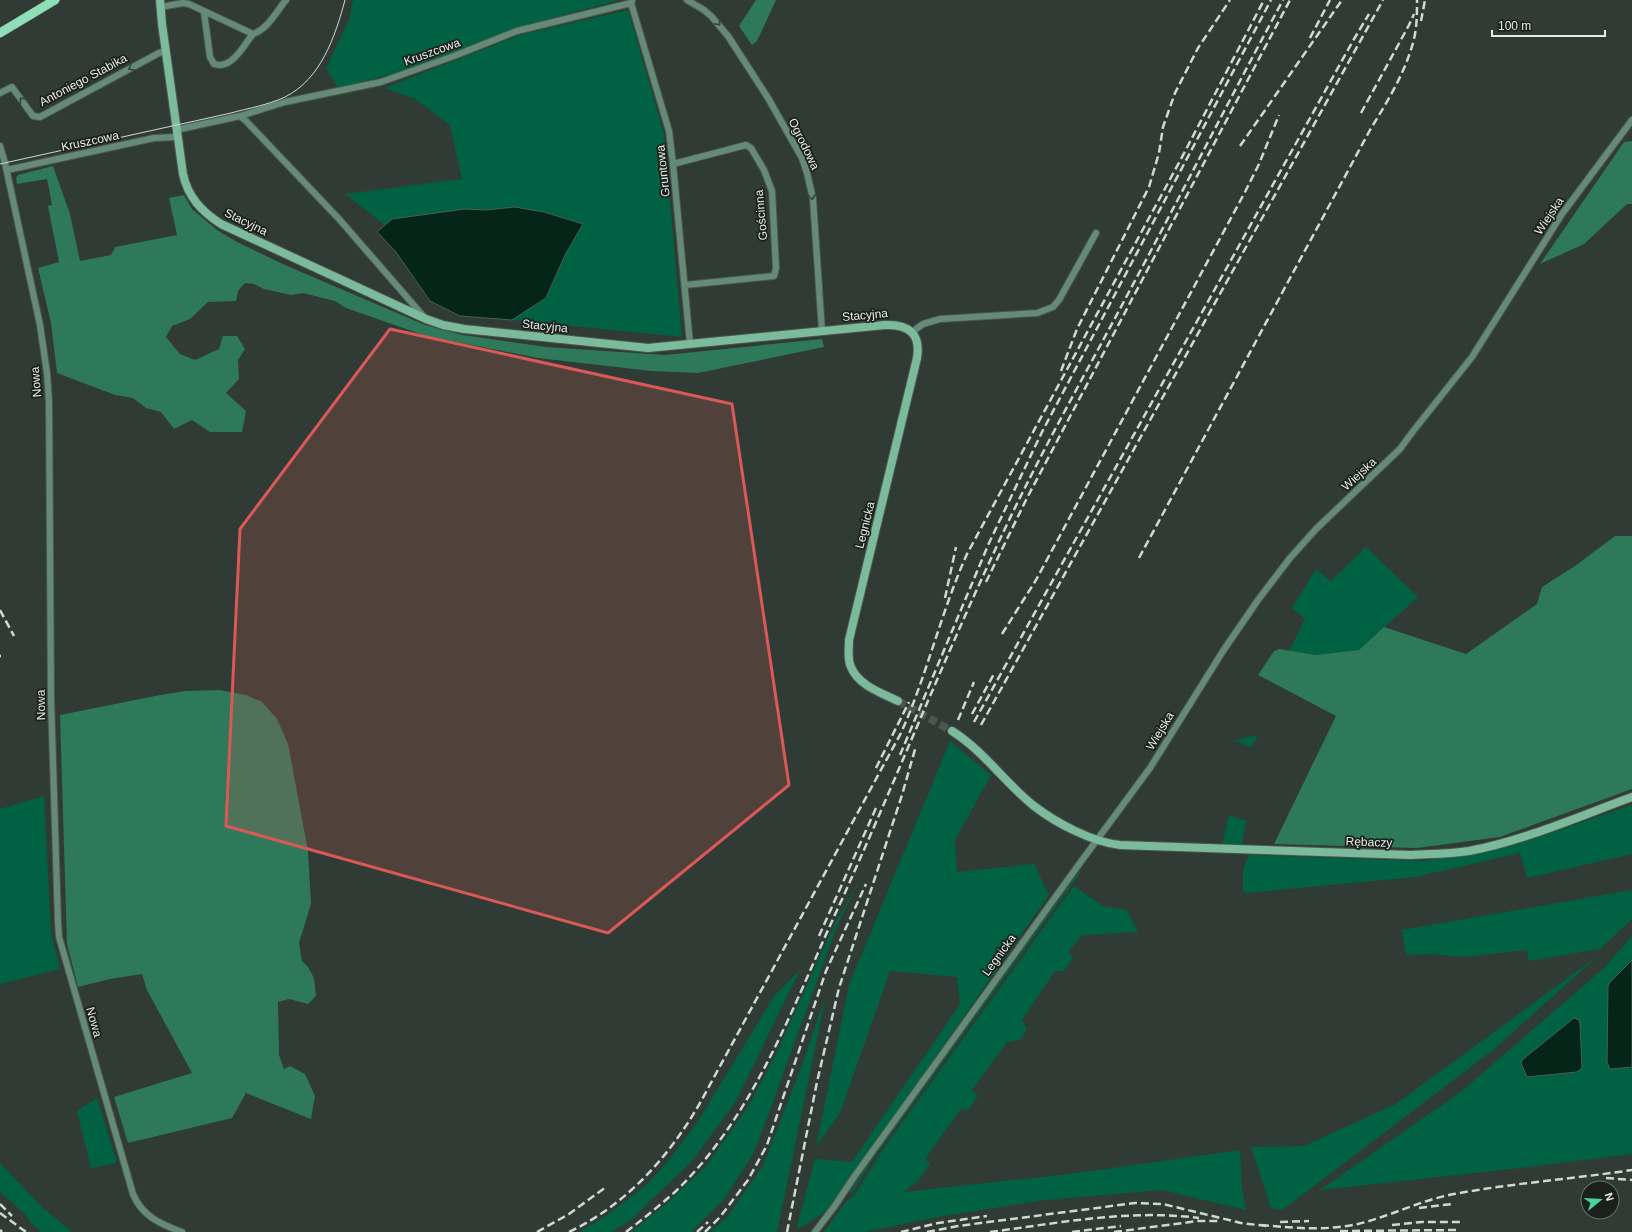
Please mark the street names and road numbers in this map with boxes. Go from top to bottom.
street label: Kruszcowa [402,35,462,69]
street label: Antoniego Stabika [37,51,130,109]
street label: Ogrodowa [786,116,823,172]
street label: Kruszcowa [60,128,120,154]
street label: Gruntowa [653,144,673,198]
street label: Gościnna [752,189,770,241]
street label: Wiejska [1531,194,1567,237]
street label: Stacyjna [222,206,270,239]
street label: Stacyjna [841,306,889,324]
street label: Stacyjna [521,317,569,335]
street label: Nowa [28,366,44,398]
street label: Wiejska [1339,454,1379,493]
street label: Legnicka [852,500,878,550]
street label: Nowa [34,689,48,720]
street label: Wiejska [1143,709,1177,753]
street label: Rębaczy [1345,834,1393,850]
street label: Legnicka [979,931,1019,979]
street label: Nowa [83,1005,105,1039]

